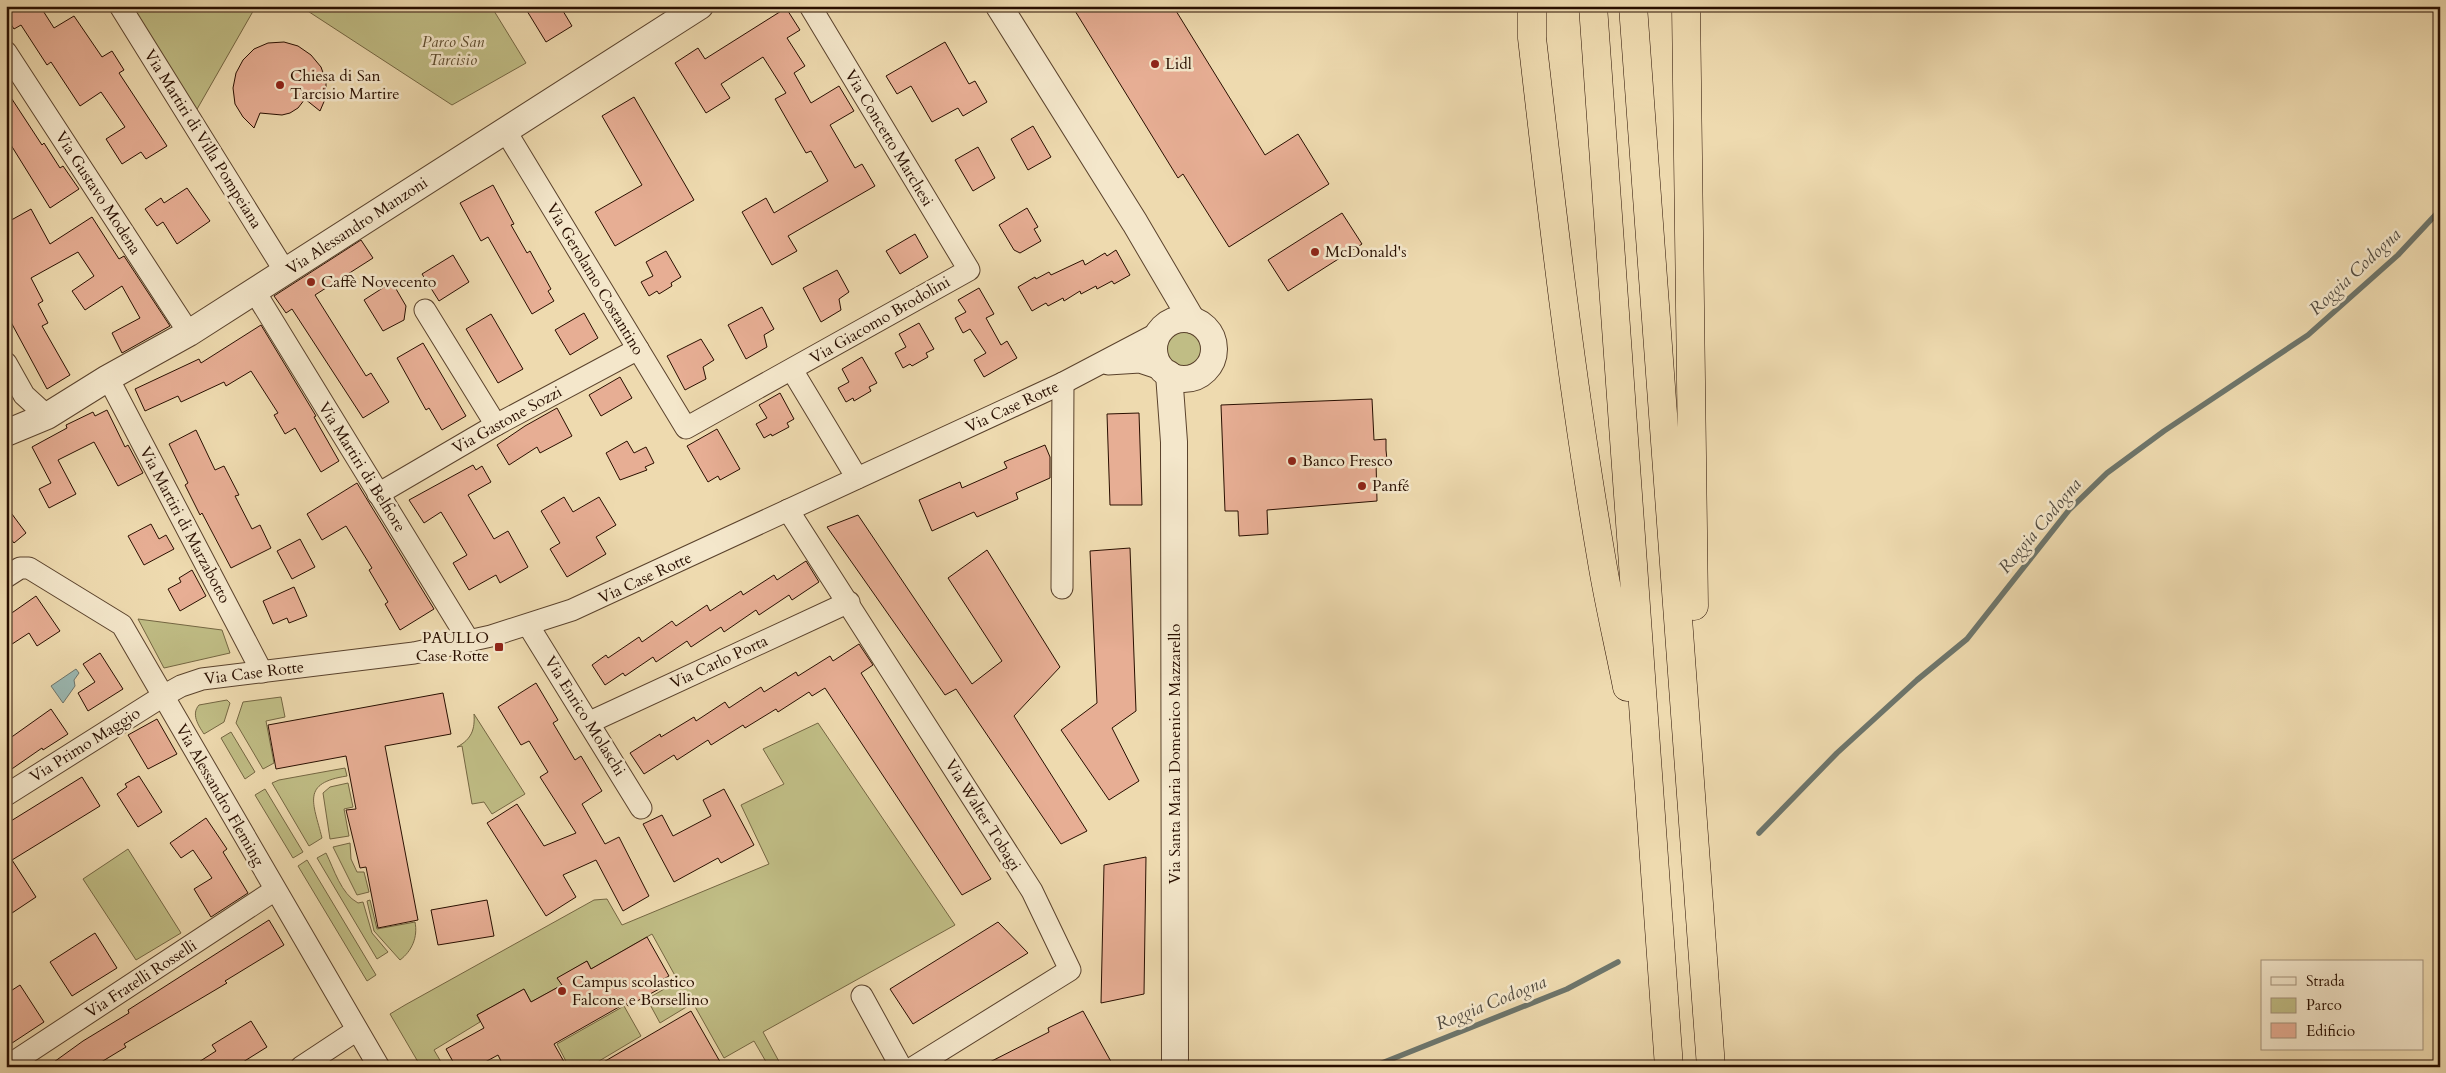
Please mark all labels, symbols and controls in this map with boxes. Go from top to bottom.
park label: Parco San Tarcisio [422,31,484,71]
street label: Via Martiri di Villa Pompeiana [139,45,267,233]
place label: Lidl [1165,53,1192,75]
marker: Lidl [1149,58,1161,70]
place label: Chiesa di San Tarcisio Martire [290,65,400,105]
street label: Via Concetto Marchesi [839,65,939,211]
marker: Chiesa di San Tarcisio Martire [274,79,286,91]
street label: Via Gustavo Modena [50,127,146,259]
street label: Via Alessandro Manzoni [282,172,432,280]
street label: Via Gerolamo Costantino [541,199,649,360]
water label: Roggia Codogna [2304,223,2406,321]
place label: McDonald's [1325,241,1407,263]
marker: McDonald's [1309,246,1321,258]
place label: Caffè Novecento [321,271,437,293]
street label: Via Giacomo Brodolini [806,271,955,369]
marker: Caffè Novecento [305,276,317,288]
street label: Via Case Rotte [962,376,1062,438]
street label: Via Gastone Sozzi [448,381,566,459]
street label: Via Martiri di Belfiore [313,398,411,536]
street label: Via Martiri di Marzabotto [134,443,236,608]
place label: Banco Fresco [1302,450,1393,472]
marker: Banco Fresco [1286,455,1298,467]
water label: Roggia Codogna [1993,473,2087,579]
place label: Panfé [1372,475,1410,497]
marker: Panfé [1356,480,1368,492]
street label: Via Case Rotte [595,547,695,609]
street label: Via Santa Maria Domenico Mazzarello [1164,623,1186,884]
place label: PAULLO Case Rotte [416,627,489,667]
street label: Via Carlo Porta [667,630,771,694]
marker: PAULLO Case Rotte [493,641,505,653]
street label: Via Enrico Molaschi [539,652,631,781]
street label: Via Case Rotte [203,656,305,690]
street label: Via Primo Maggio [25,702,145,788]
street label: Via Alessandro Fleming [170,720,270,870]
street label: Via Walter Tobagi [940,755,1026,875]
street label: Via Fratelli Rosselli [81,934,201,1023]
legend [2261,960,2424,1050]
water label: Roggia Codogna [1432,969,1550,1037]
place label: Campus scolastico Falcone e Borsellino [572,971,709,1011]
text: Strada [2306,971,2345,991]
marker: Campus scolastico Falcone e Borsellino [556,985,568,997]
text: Parco [2306,995,2342,1015]
text: Edificio [2306,1021,2355,1041]

